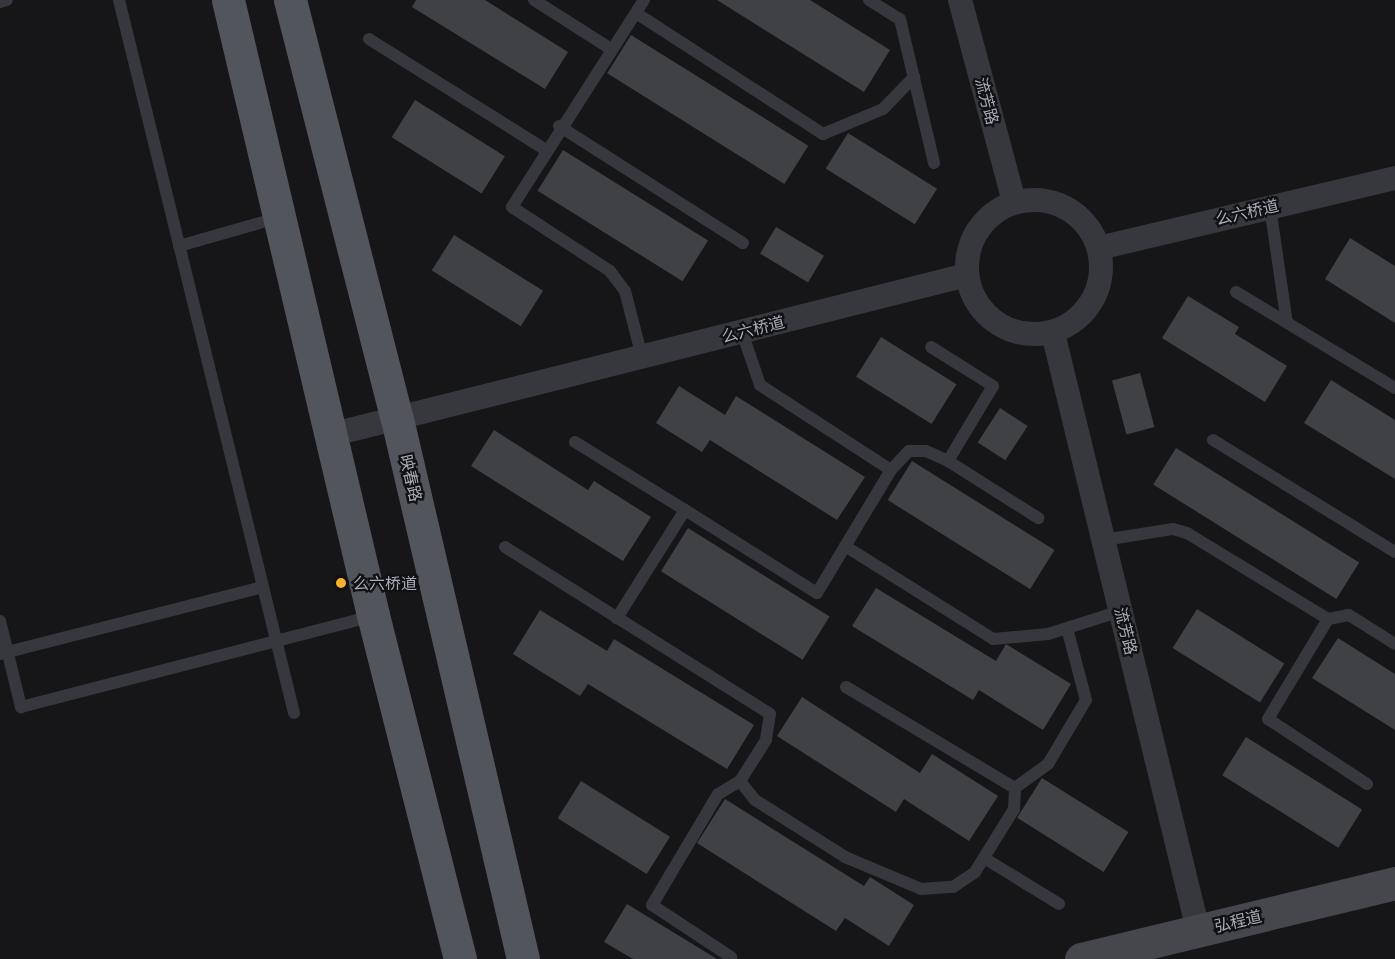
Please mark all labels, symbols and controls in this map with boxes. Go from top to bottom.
street label: 流芳路 [972,75,1002,127]
street label: 么六桥道 [1214,195,1280,229]
street label: 么六桥道 [720,312,786,346]
street label: 映春路 [396,452,426,504]
place label: 么六桥道 [353,573,417,593]
marker: 么六桥道 [334,576,348,590]
street label: 流芳路 [1111,605,1141,657]
street label: 弘程道 [1212,906,1264,936]

